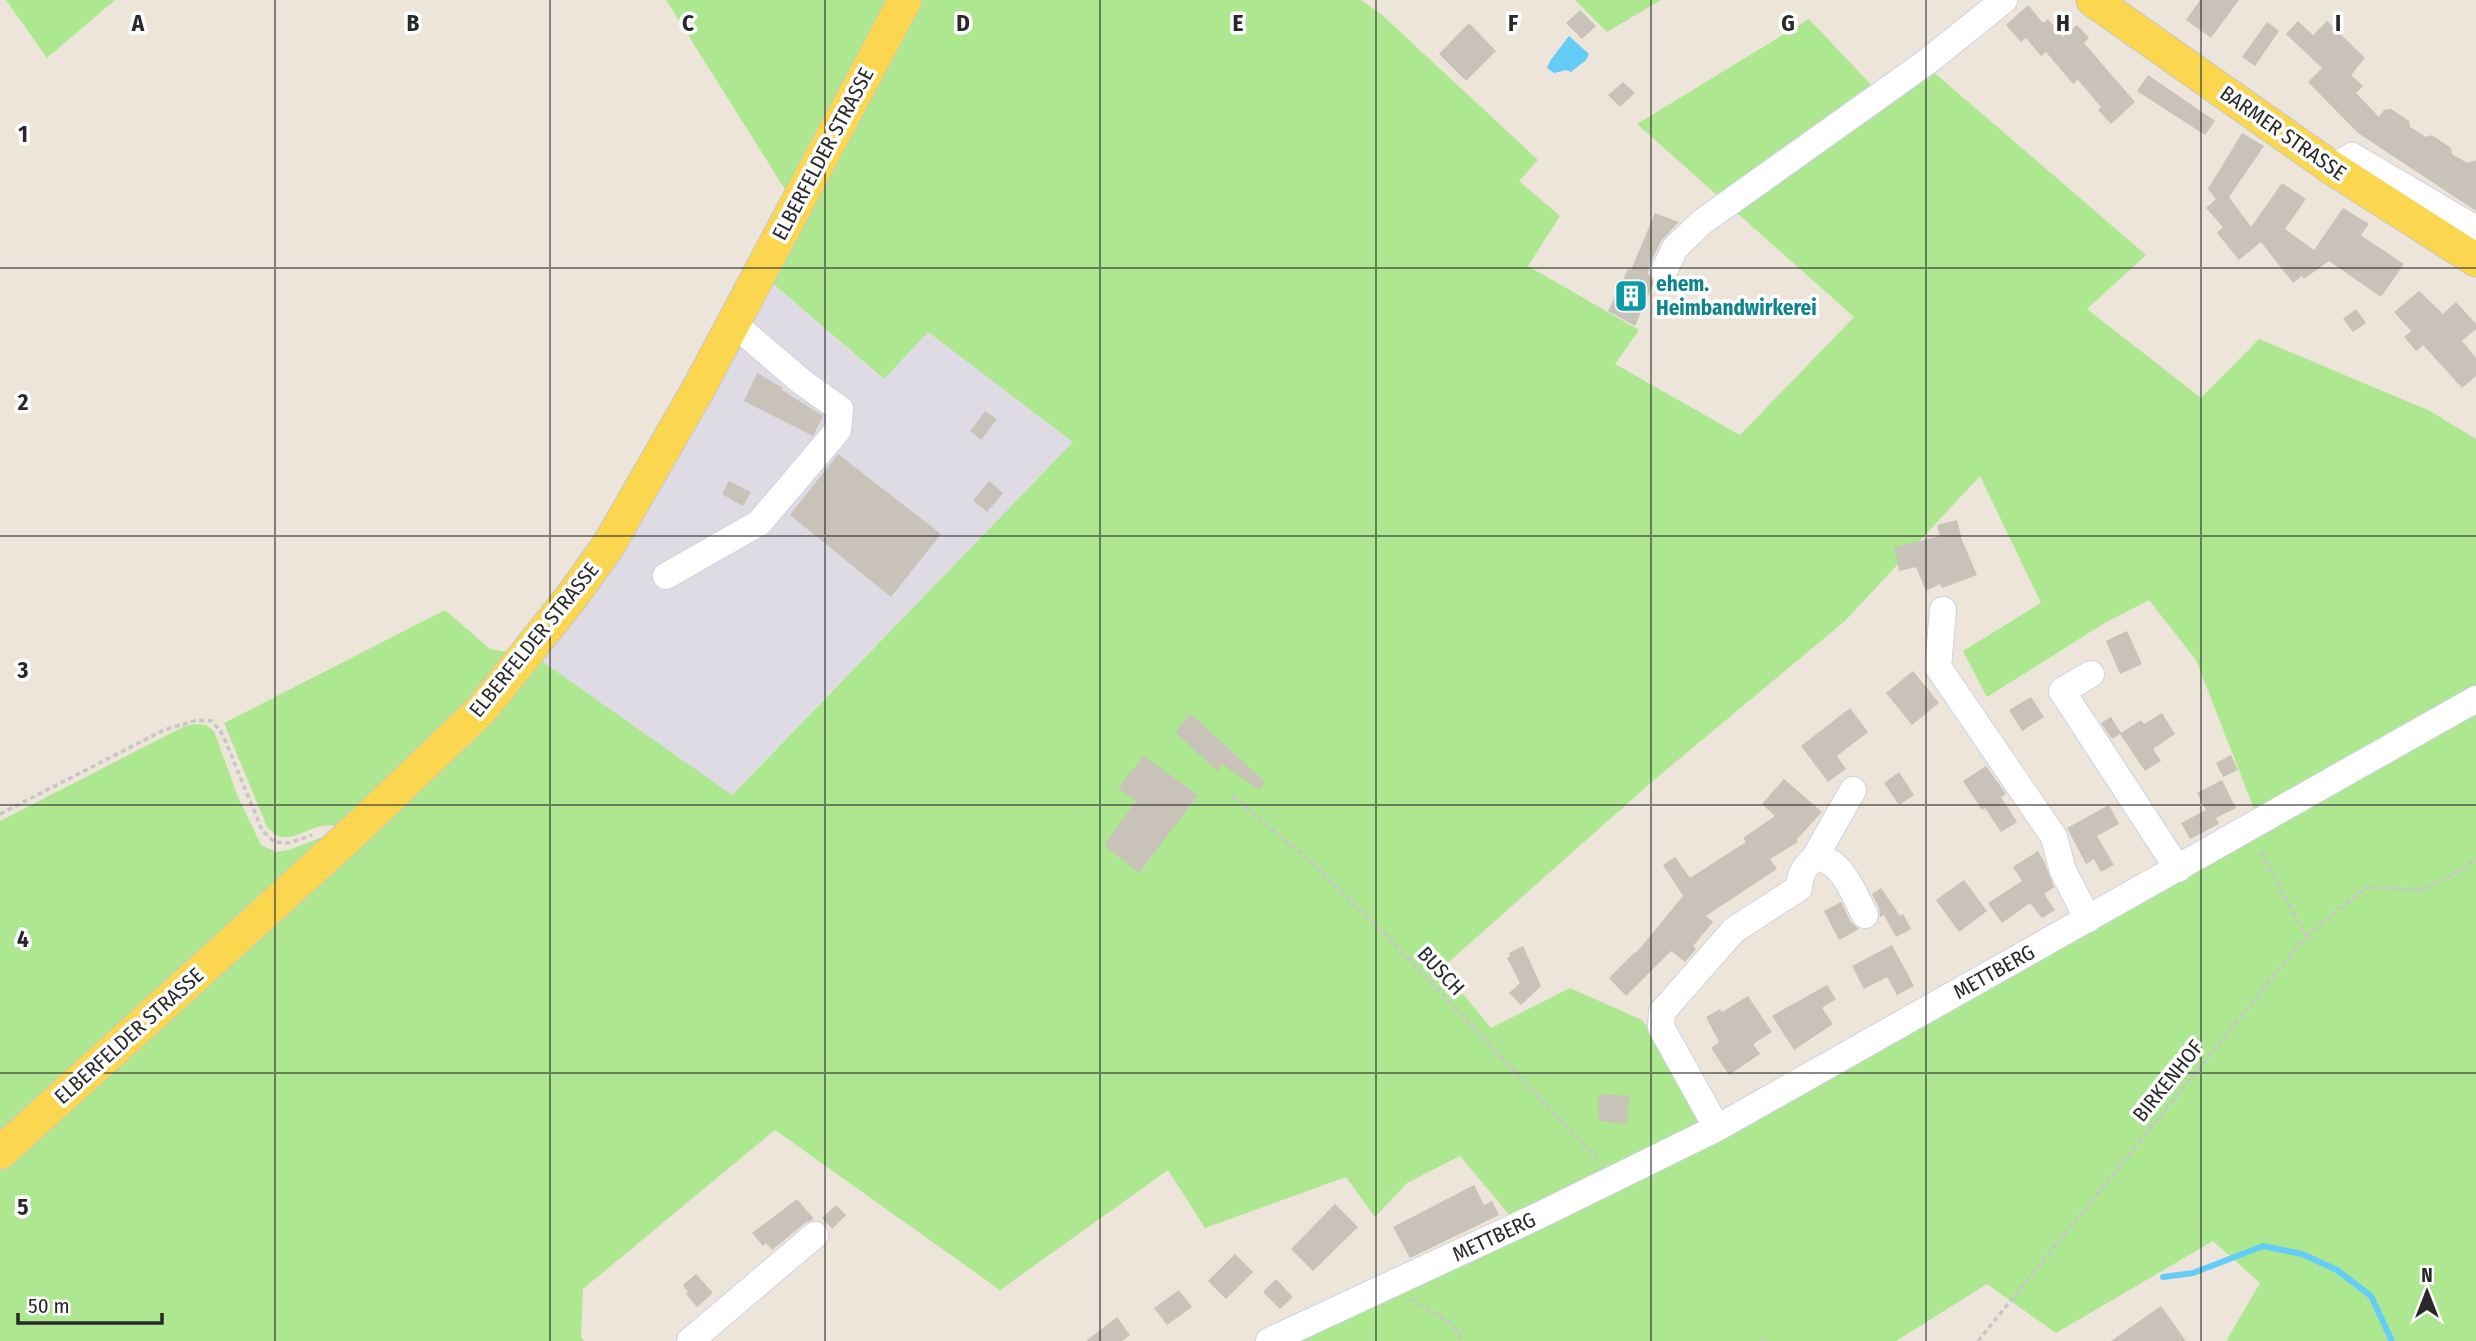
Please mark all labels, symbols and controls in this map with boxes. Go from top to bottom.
text: A [131,9,145,37]
text: B [407,9,420,37]
text: C [682,9,694,37]
text: D [956,9,970,37]
text: E [1233,9,1244,37]
text: F [1508,9,1518,37]
text: G [1781,9,1795,37]
text: H [2056,9,2070,37]
text: I [2335,9,2341,37]
street label: ELBERFELDER STRASSE [767,63,879,245]
street label: BARMER STRASSE [2215,80,2351,186]
text: 1 [18,120,28,148]
place label: ehem. Heimbandwirkerei [1656,271,1817,321]
building icon: ehem. Heimbandwirkerei [1612,277,1650,315]
text: 2 [17,388,29,416]
street label: ELBERFELDER STRASSE [464,557,604,723]
text: 3 [17,656,29,684]
text: 4 [17,925,29,953]
street label: METTBERG [1949,939,2039,1005]
street label: BUSCH [1412,941,1470,1001]
street label: ELBERFELDER STRASSE [49,962,209,1110]
street label: BIRKENHOF [2127,1035,2209,1127]
text: 5 [17,1193,29,1221]
street label: METTBERG [1448,1206,1540,1268]
north arrow [2392,1257,2462,1327]
text: N [2421,1264,2433,1287]
scale bar [18,1282,161,1326]
text: 50 m [28,1293,70,1319]

